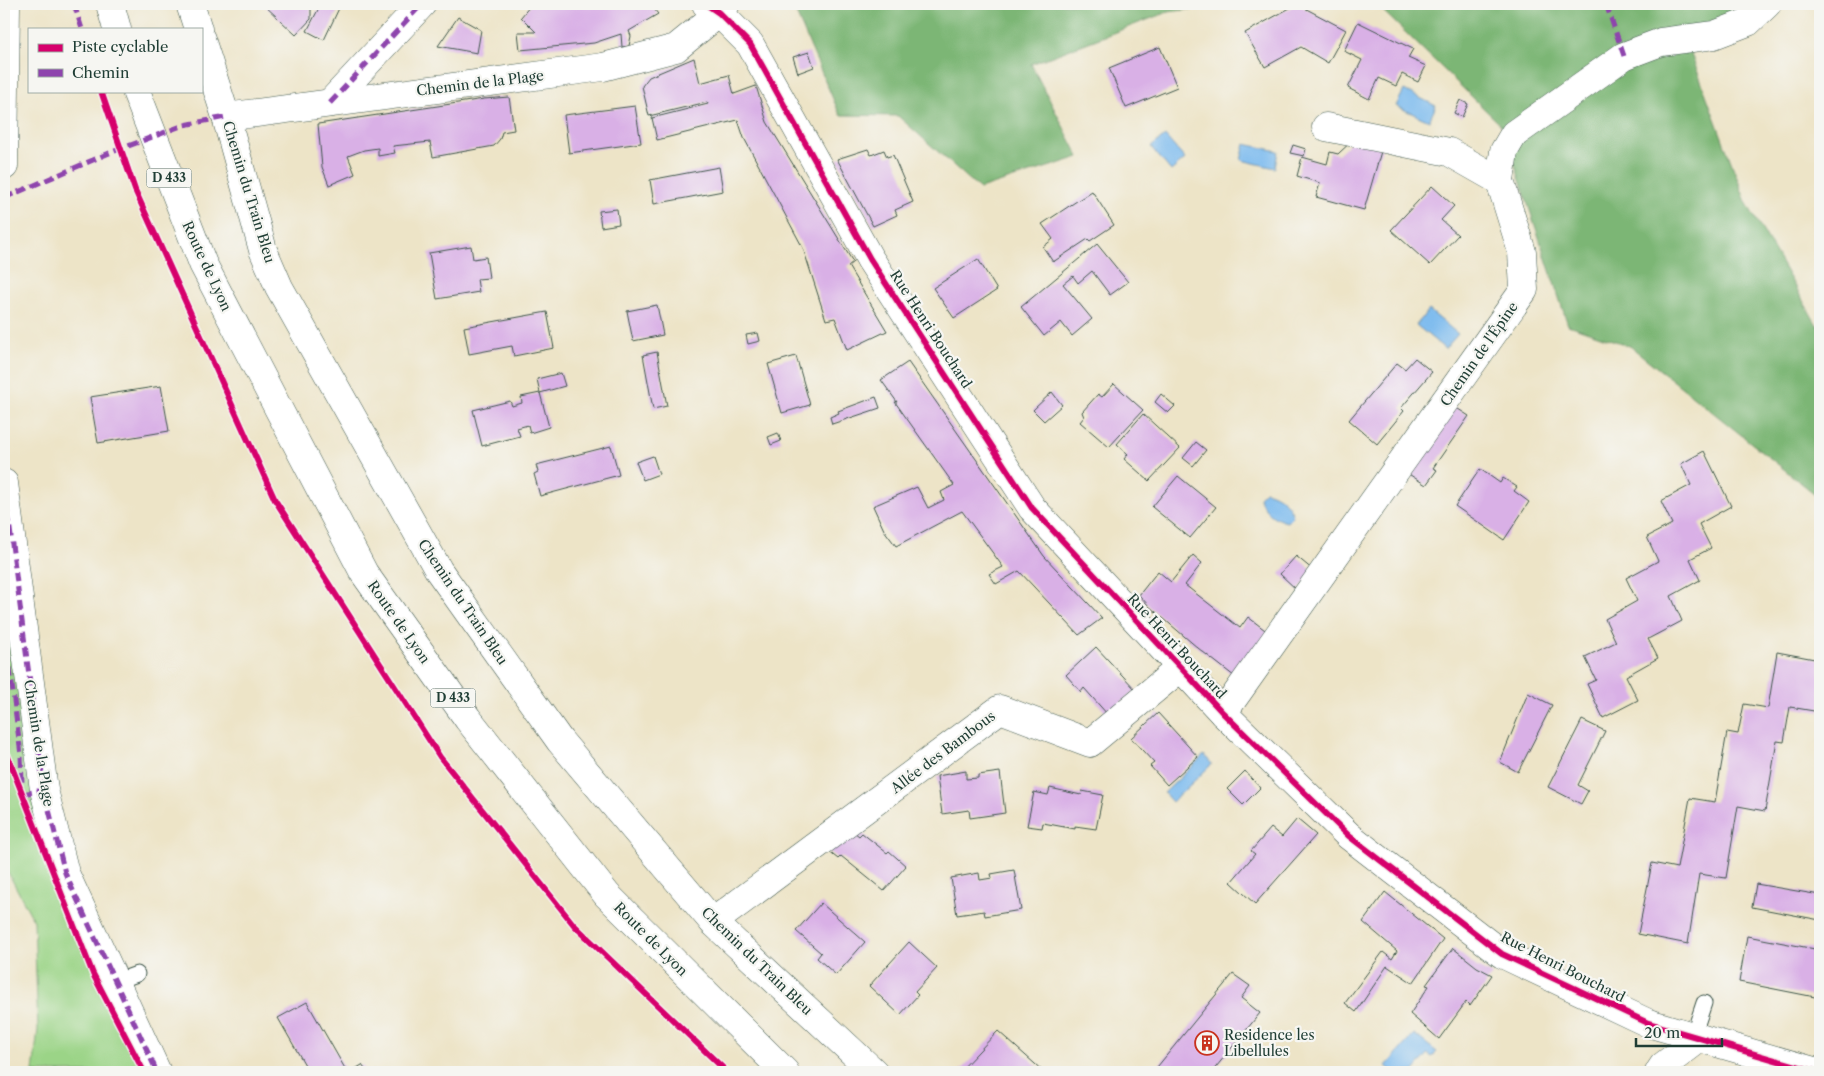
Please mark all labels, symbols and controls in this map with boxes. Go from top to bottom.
legend [28,28,202,92]
text: Piste cyclable [72,37,168,56]
text: Chemin [72,63,130,82]
street label: Chemin de la Plage [415,66,545,100]
street label: Chemin du Train Bleu [219,119,279,266]
road number: D 433 [146,168,192,188]
street label: Route de Lyon [178,218,236,314]
street label: Rue Henri Bouchard [886,267,976,392]
street label: Chemin de l'Épine [1436,298,1522,410]
street label: Chemin du Train Bleu [414,536,512,669]
street label: Route de Lyon [364,577,434,667]
street label: Rue Henri Bouchard [1124,590,1231,703]
street label: Chemin de la Plage [20,678,58,808]
road number: D 433 [430,688,476,708]
street label: Allée des Bambous [886,707,999,798]
street label: Route de Lyon [610,898,692,980]
street label: Chemin du Train Bleu [698,903,817,1019]
street label: Rue Henri Bouchard [1498,928,1629,1006]
scale bar [1636,1016,1723,1048]
text: 20 m [1644,1023,1680,1042]
place label: Residence les Libellules [1224,1026,1315,1060]
building icon: Residence les Libellules [1194,1030,1220,1056]

